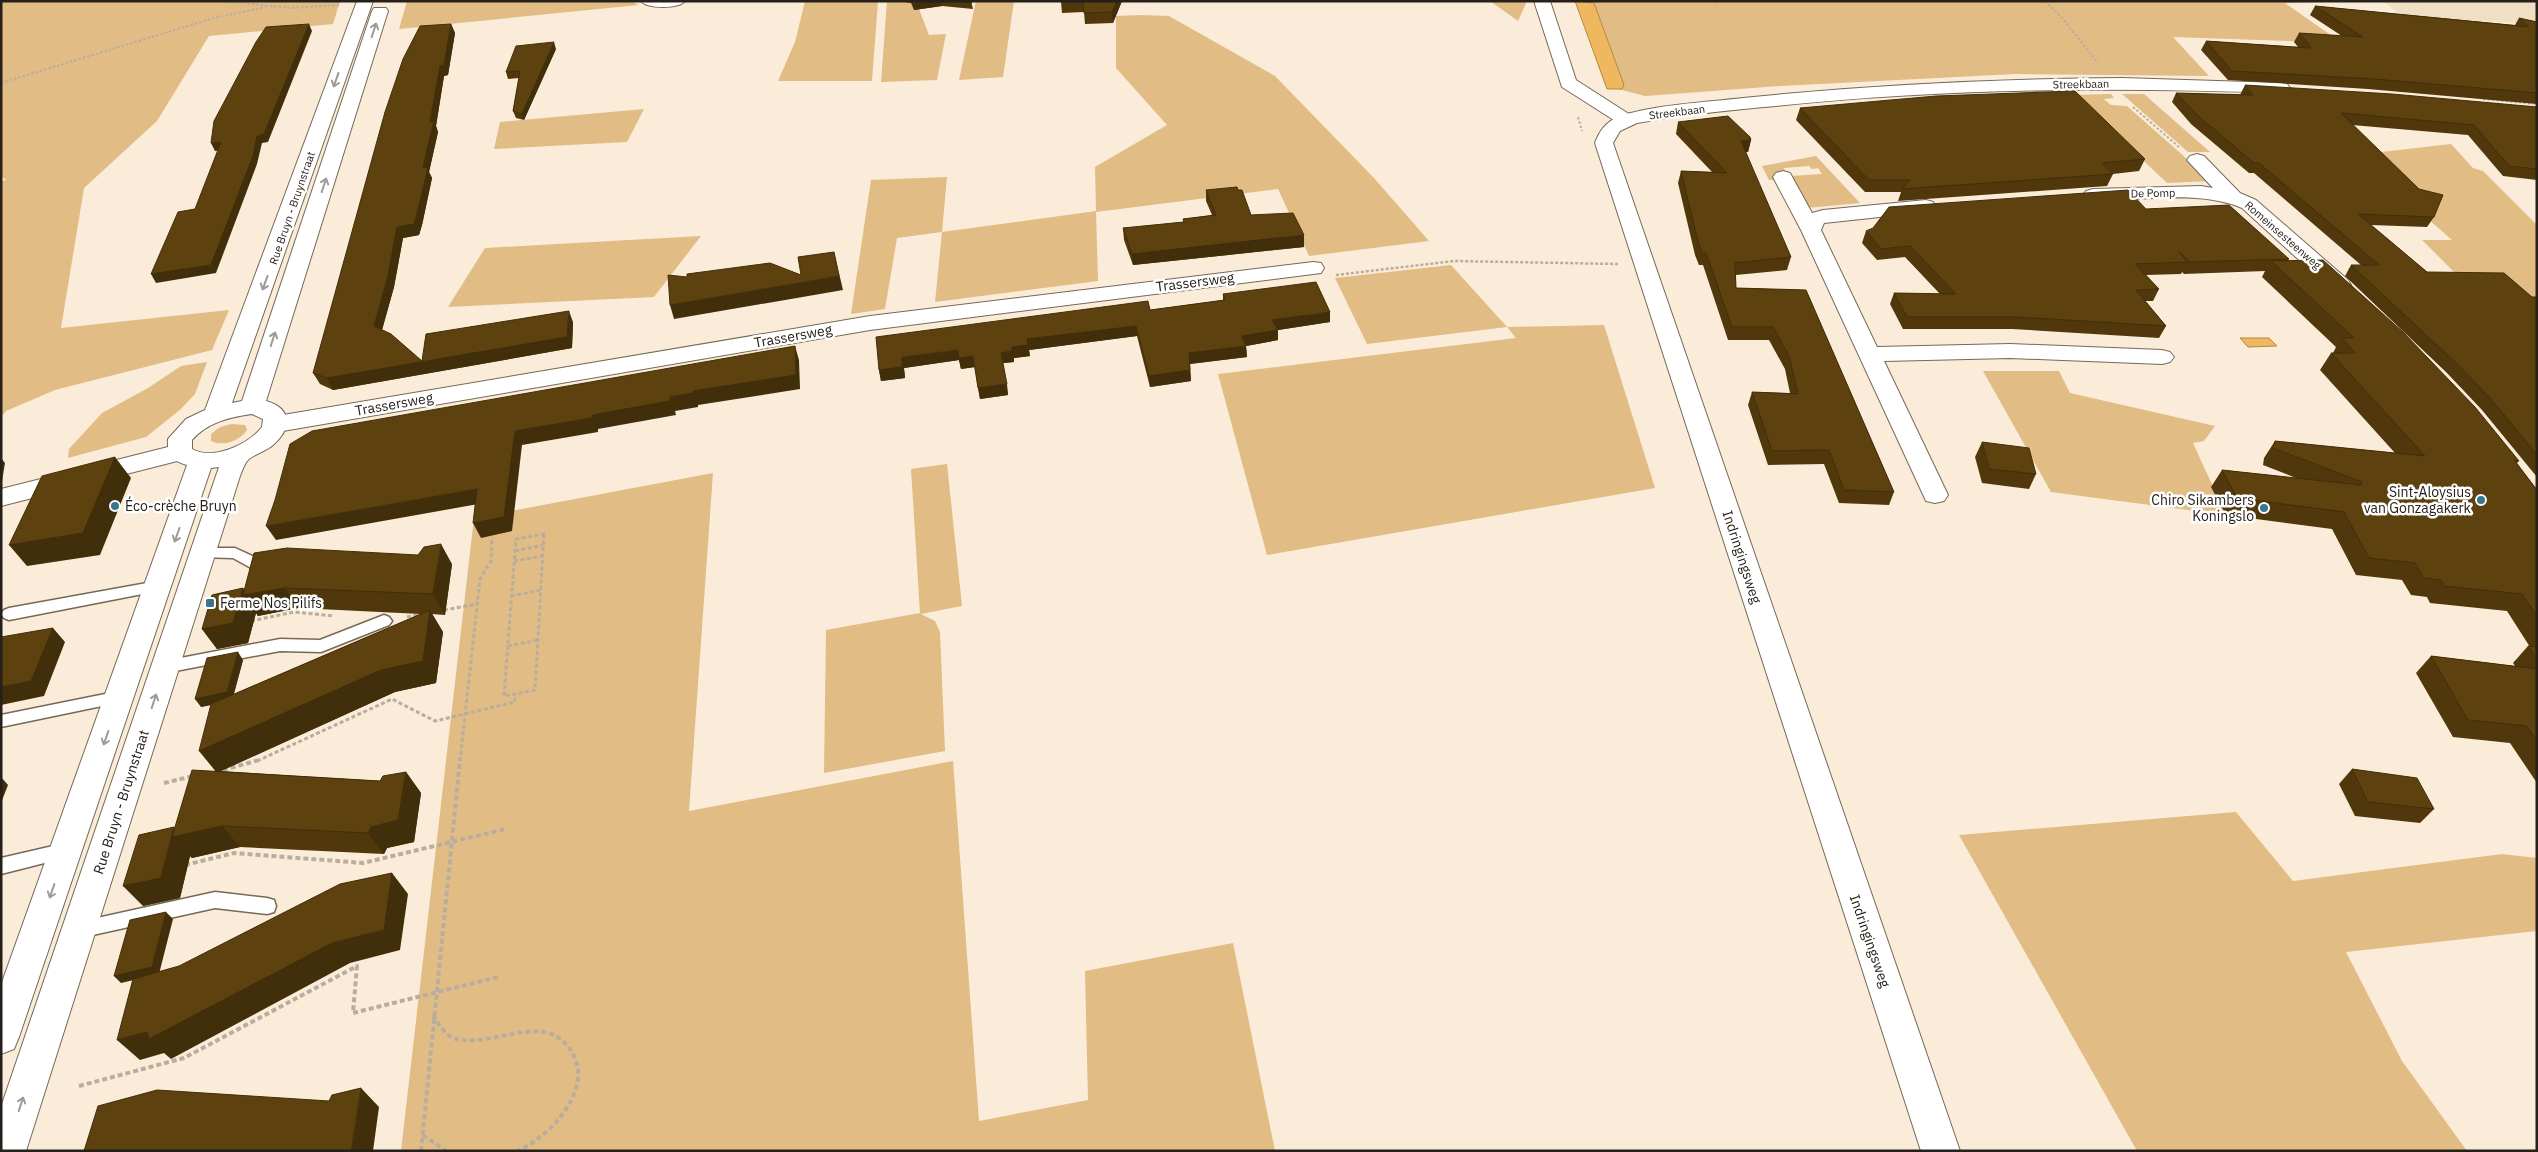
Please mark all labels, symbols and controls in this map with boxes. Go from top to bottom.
one-way arrow [369,22,379,38]
one-way arrow [330,71,340,87]
street label: Streekbaan [2053,77,2109,91]
street label: Streekbaan [1648,102,1706,122]
street label: Rue Bruyn - Bruynstraat [266,149,318,266]
one-way arrow [319,177,329,193]
street label: De Pomp [2131,186,2175,200]
street label: Romeinsesteenweg [2242,198,2324,272]
street label: Trassersweg [1155,268,1236,296]
one-way arrow [260,274,269,290]
street label: Trassersweg [753,320,834,352]
one-way arrow [269,332,279,348]
street label: Trassersweg [354,388,435,420]
place label: Sint-Aloysius van Gonzagakerk [2364,483,2472,517]
place label: Chiro Sikambers Koningslo [2151,491,2254,525]
marker: Sint-Aloysius van Gonzagakerk [2475,494,2487,506]
place label: Éco-crèche Bruyn [125,496,237,515]
marker: Éco-crèche Bruyn [109,500,121,512]
marker: Chiro Sikambers Koningslo [2258,502,2270,514]
street label: Indringingsweg [1718,508,1766,606]
one-way arrow [171,526,181,542]
place label: Ferme Nos Pilifs [220,594,322,612]
marker: Ferme Nos Pilifs [204,597,216,609]
one-way arrow [150,693,159,709]
street label: Rue Bruyn - Bruynstraat [89,727,153,877]
one-way arrow [100,729,110,745]
one-way arrow [47,883,56,898]
street label: Indringingsweg [1846,892,1894,990]
one-way arrow [17,1097,26,1113]

